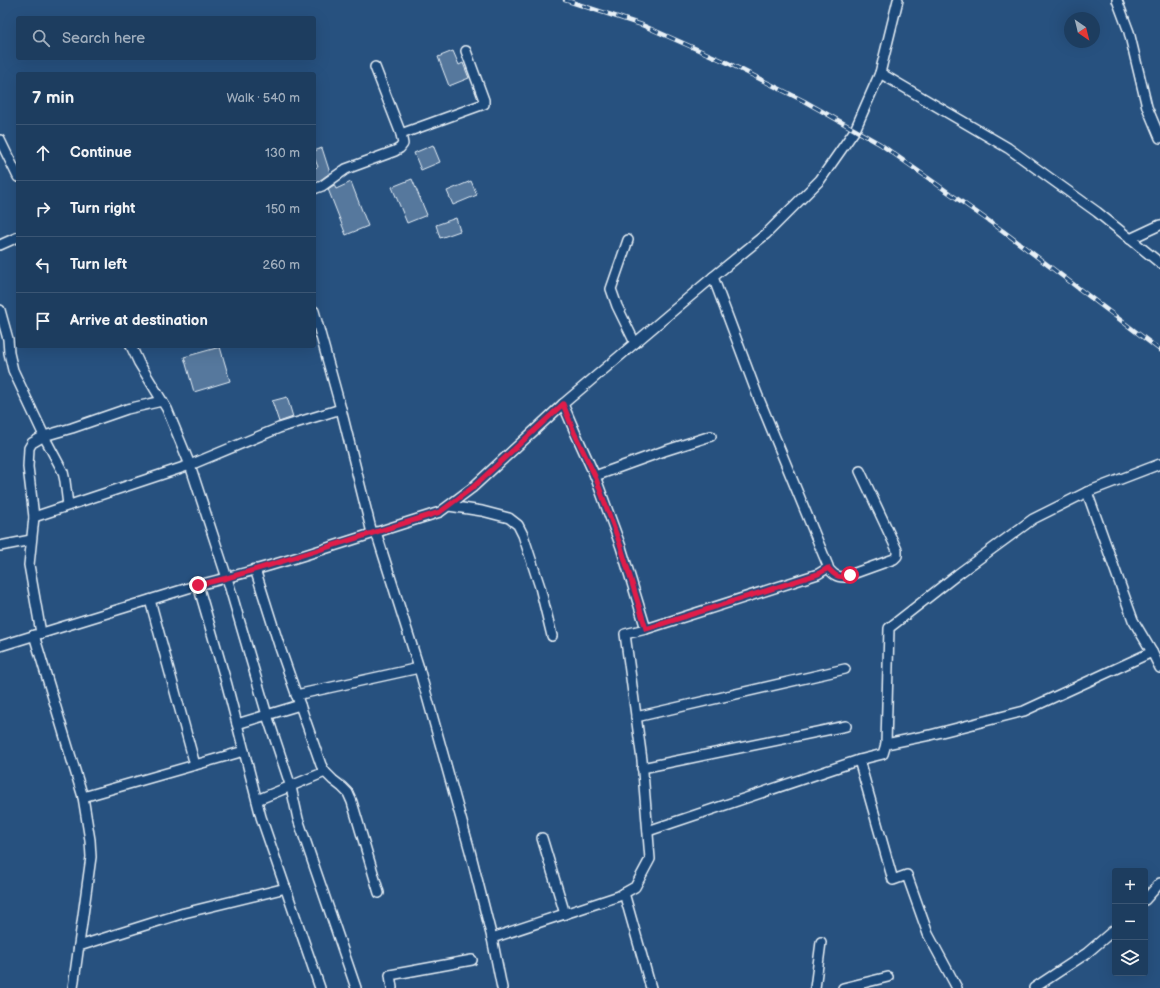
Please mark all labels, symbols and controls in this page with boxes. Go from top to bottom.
north arrow [1064,12,1100,48]
search box [16,16,316,60]
icon: search [30,27,52,49]
text: Search here [62,29,145,48]
text: 7 min [32,88,74,108]
text: Walk · 540 m [226,90,300,106]
icon: ahead [32,142,54,164]
text: Continue [70,143,132,162]
text: 130 m [265,145,300,161]
icon: right [32,198,54,220]
text: Turn right [70,199,135,218]
text: 150 m [266,201,300,217]
icon: left [32,254,54,276]
text: Turn left [70,255,127,274]
text: 260 m [262,257,300,273]
icon: arrive [32,310,54,332]
text: Arrive at destination [70,311,208,330]
route start [841,566,859,584]
route end [189,576,207,594]
map controls [1112,868,1148,976]
button: + [1112,868,1148,904]
button: − [1112,904,1148,940]
button: layers [1112,940,1148,976]

